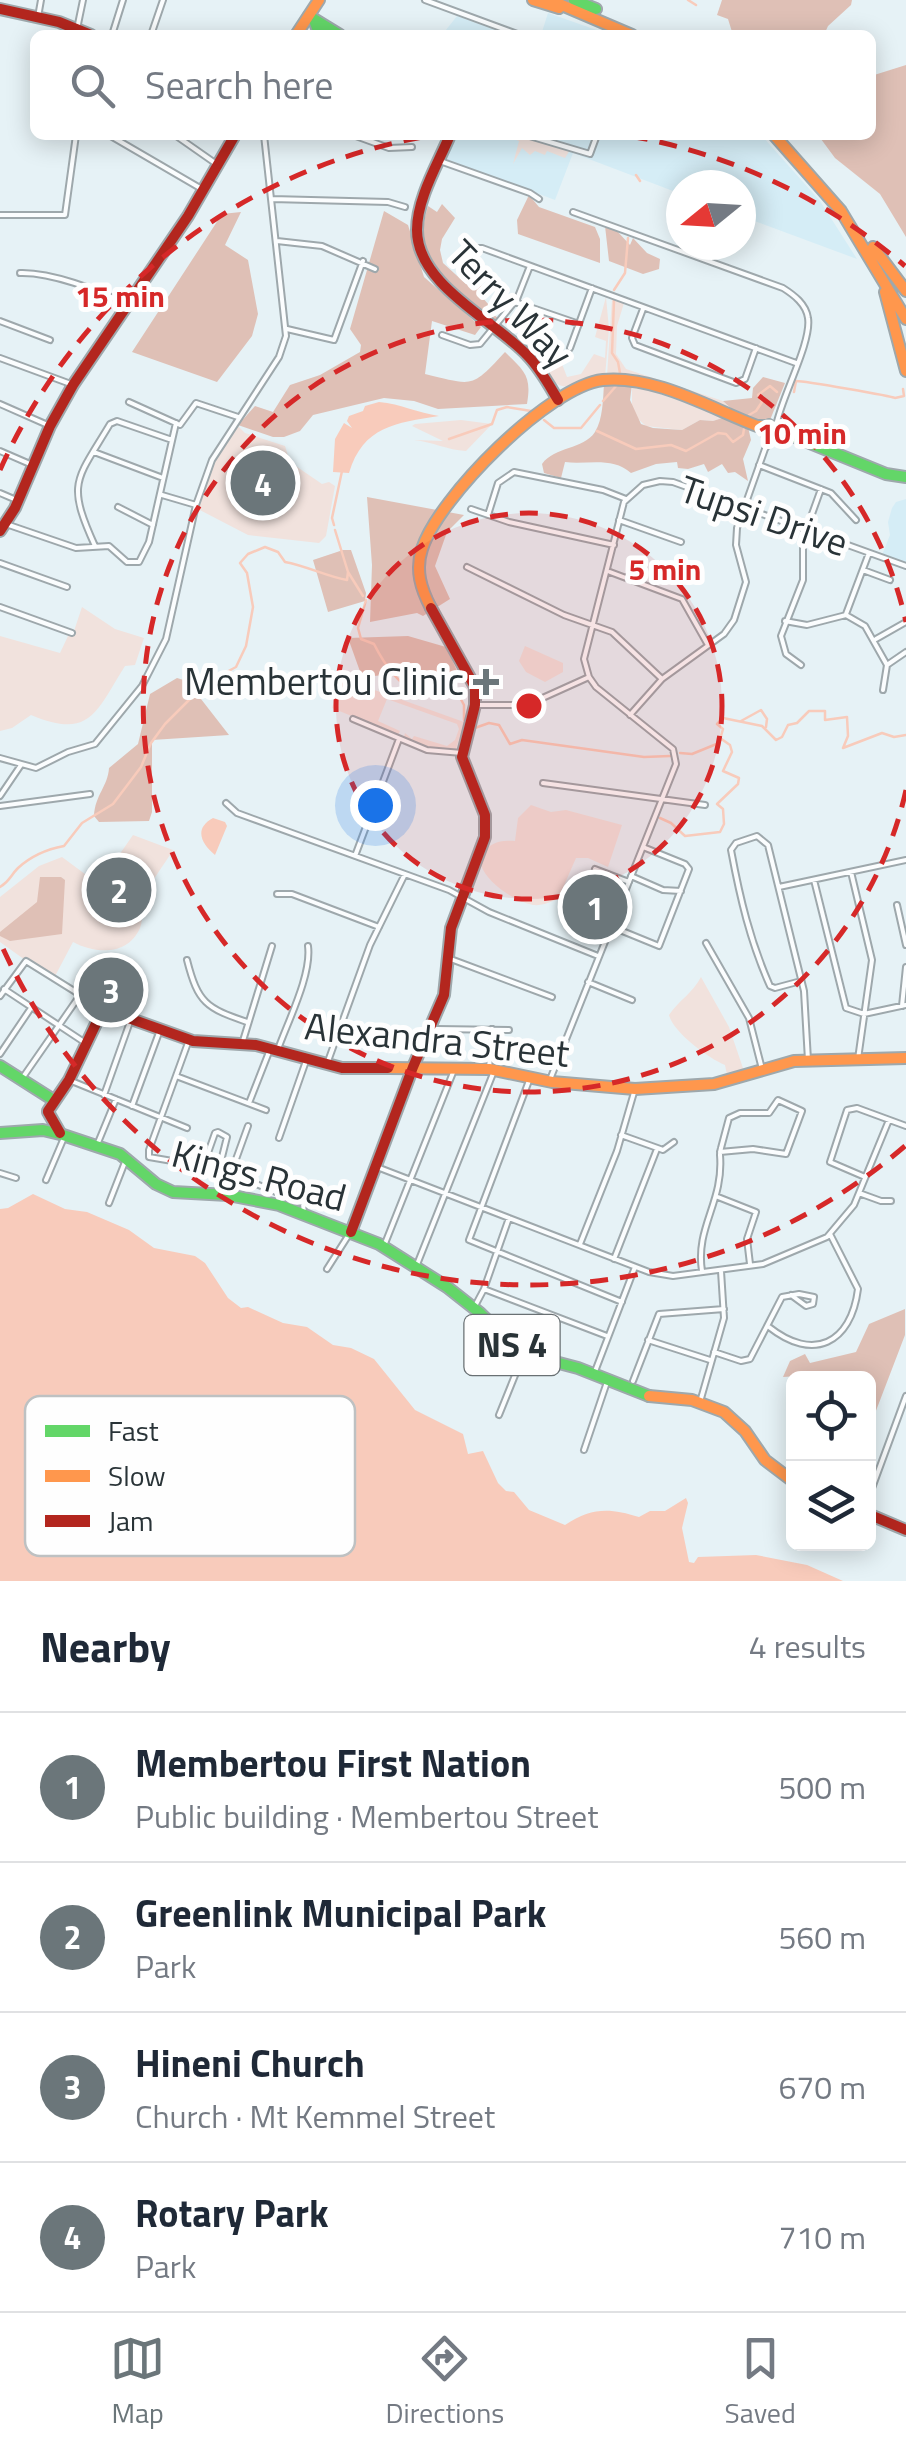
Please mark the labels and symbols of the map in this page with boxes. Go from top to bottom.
north arrow [666,170,756,260]
street label: Terry Way [435,226,587,381]
text: 15 min [75,273,165,319]
text: 10 min [757,410,847,456]
pin: 4 [230,446,296,520]
street label: Tupsi Drive [672,459,856,571]
text: 5 min [629,546,701,592]
place label: Membertou Clinic [184,652,464,710]
marker: Membertou Clinic [473,669,499,695]
centre of rings [511,688,547,724]
your location [350,780,401,831]
pin: 2 [86,852,152,928]
pin: 1 [562,870,628,944]
pin: 3 [78,952,144,1028]
street label: Alexandra Street [302,996,572,1082]
street label: Kings Road [166,1124,353,1226]
road number: NS 4 [464,1315,560,1375]
legend [25,1396,355,1556]
text: Fast [108,1409,159,1452]
text: Slow [108,1454,166,1497]
text: Jam [108,1499,154,1542]

